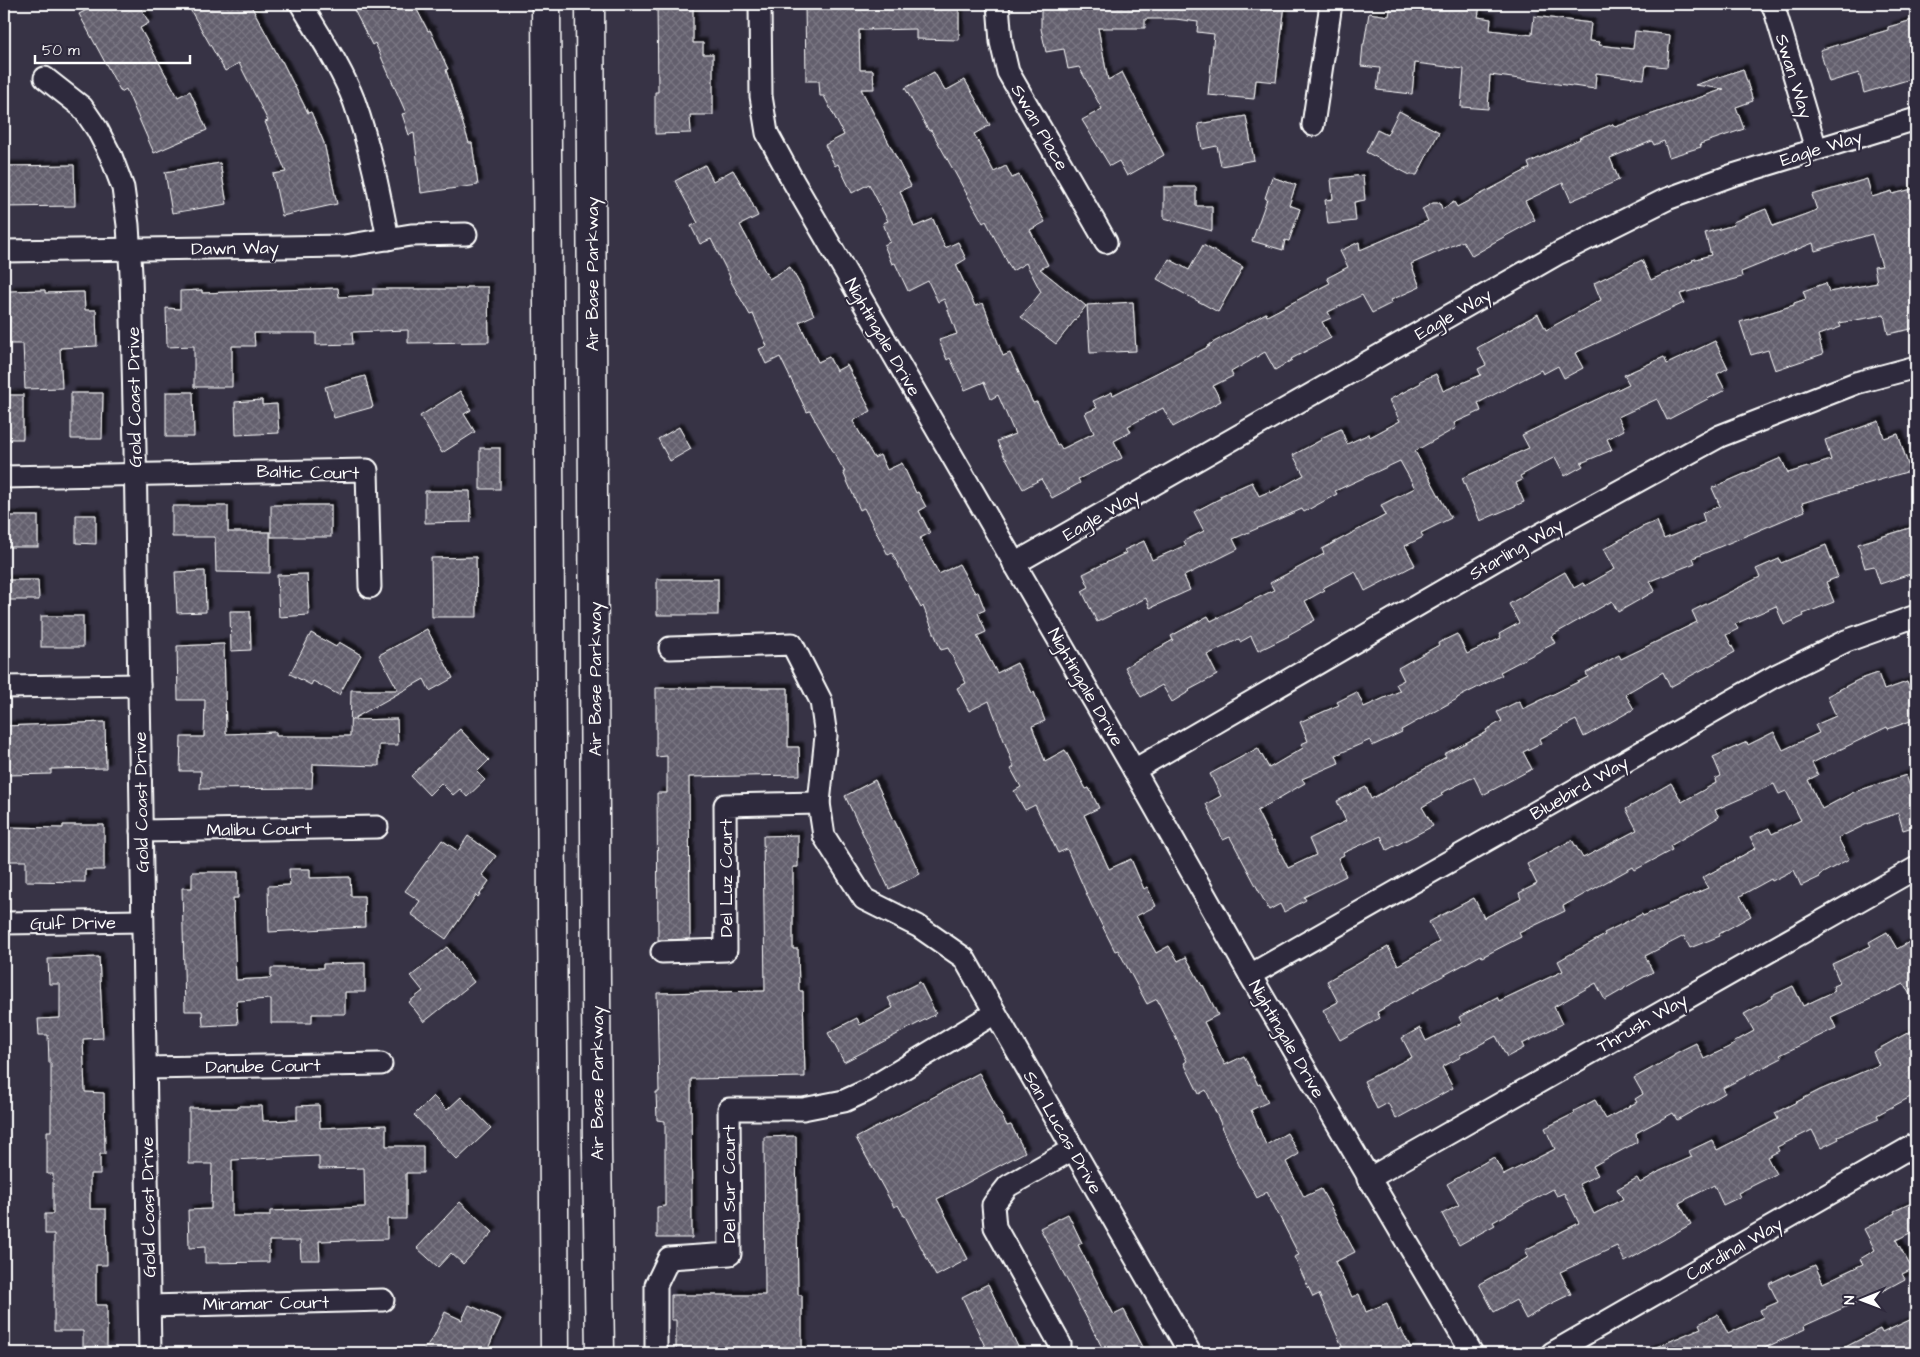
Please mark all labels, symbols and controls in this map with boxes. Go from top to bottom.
street label: Swan Way [1768,31,1818,122]
scale bar [35,32,190,64]
text: 50 m [42,40,80,61]
street label: Swan Place [1005,79,1075,175]
street label: Eagle Way [1777,124,1866,174]
street label: Air Base Parkway [580,197,606,351]
street label: Dawn Way [191,235,279,263]
street label: Nightingale Drive [838,273,927,402]
street label: Eagle Way [1410,282,1497,347]
street label: Gold Coast Drive [121,326,148,468]
street label: Baltic Court [256,459,360,486]
street label: Eagle Way [1058,483,1145,548]
street label: Starling Way [1465,512,1569,587]
street label: Air Base Parkway [583,602,609,756]
street label: Nightingale Drive [1041,623,1130,752]
street label: Gold Coast Drive [128,731,155,873]
street label: Bluebird Way [1526,750,1634,828]
street label: Malibu Court [206,816,313,843]
street label: Del Luz Court [714,818,739,937]
street label: Gulf Drive [30,910,116,937]
street label: Nightingale Drive [1242,975,1331,1104]
street label: Thrush Way [1593,987,1693,1060]
street label: Air Base Parkway [585,1006,611,1160]
street label: Danube Court [205,1053,322,1080]
street label: San Lucas Drive [1017,1066,1108,1199]
street label: Del Sur Court [717,1124,742,1243]
street label: Gold Coast Drive [135,1136,162,1278]
street label: Cardinal Way [1681,1212,1788,1288]
north arrow [1838,1274,1888,1324]
street label: Miramar Court [203,1290,330,1317]
text: N [1840,1295,1860,1305]

